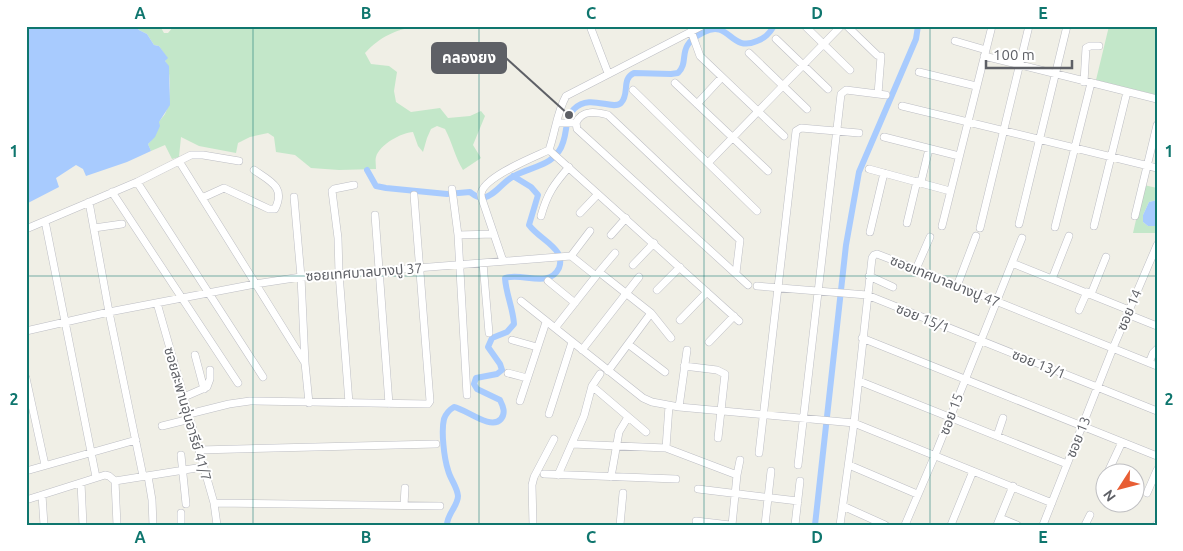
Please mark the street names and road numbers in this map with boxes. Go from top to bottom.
street label: ซอยเทศบาลบางปู 47 [887,252,1002,311]
street label: ซอยเทศบาลบางปู 37 [305,260,423,285]
street label: ซอย 14 [1113,287,1145,333]
street label: ซอย 15/1 [894,300,952,336]
street label: ซอยสะพานอุ่นอารีย์ 41/7 [160,345,215,483]
street label: ซอย 13/1 [1010,346,1068,382]
street label: ซอย 15 [936,391,966,437]
street label: ซอย 13 [1063,414,1093,460]

